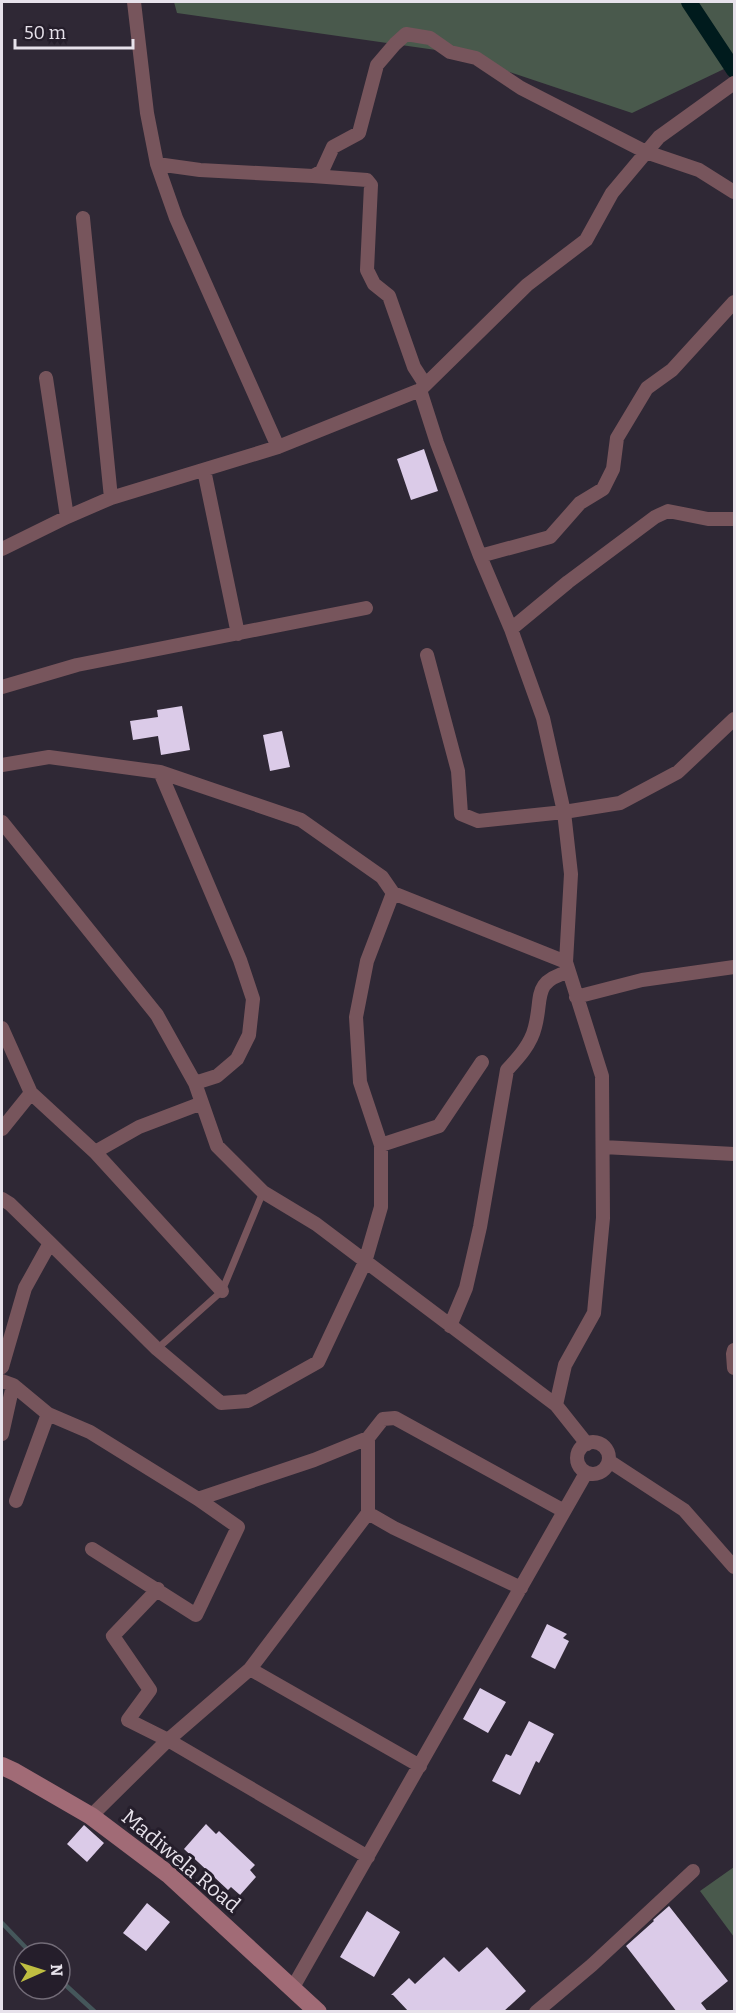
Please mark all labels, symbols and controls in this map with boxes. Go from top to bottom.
scale bar [15,12,134,50]
text: 50 m [24,22,66,44]
street label: Madiwela Road [116,1804,246,1918]
north arrow [12,1941,72,2001]
text: N [47,1964,66,1977]

